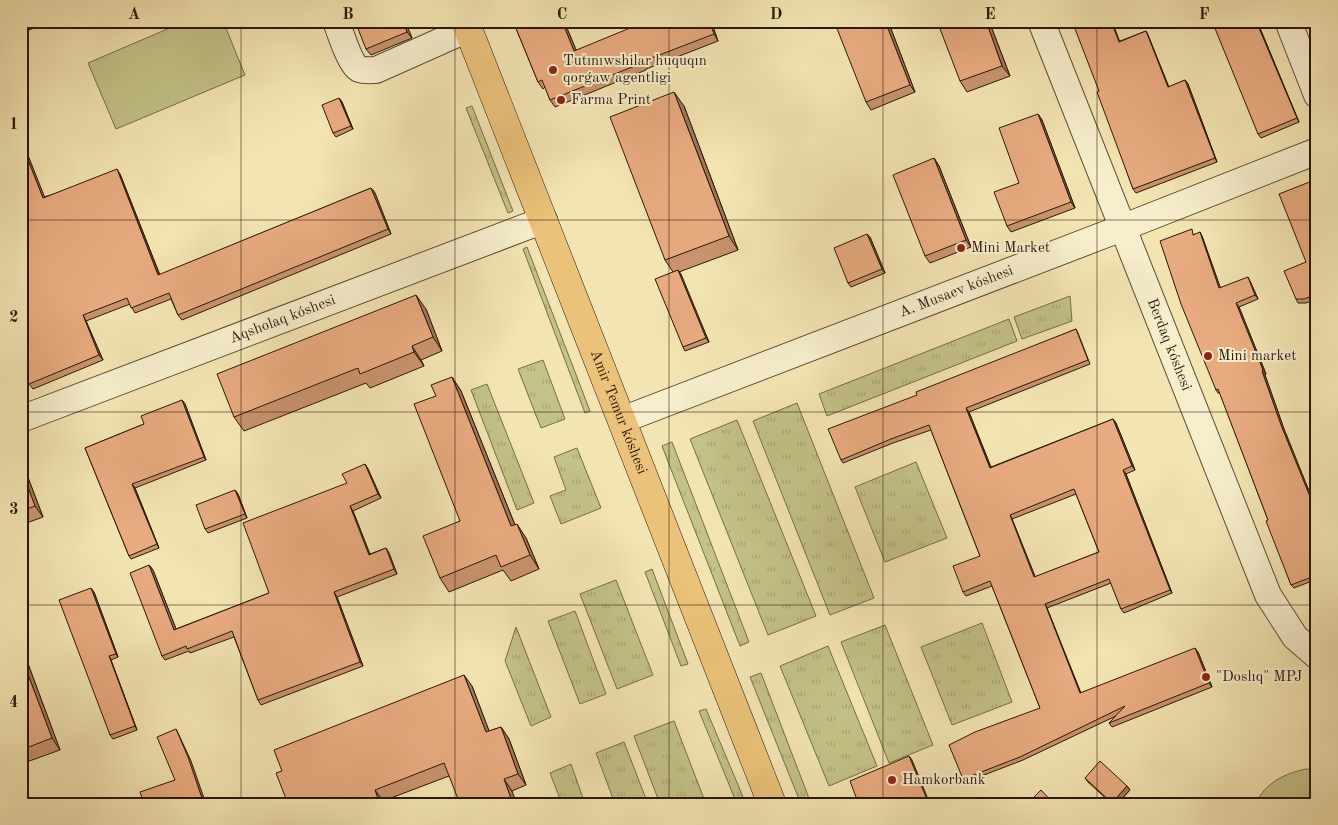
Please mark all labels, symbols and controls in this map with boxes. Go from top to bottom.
text: A [128,7,140,23]
text: B [342,7,354,23]
text: C [557,7,567,23]
text: D [770,7,782,23]
text: E [984,7,996,23]
text: F [1199,7,1210,23]
place label: Tutınıwshilar huquqın qorǵaw agentligi [563,54,707,86]
marker: Tutınıwshilar huquqın qorǵaw agentligi [547,64,559,76]
place label: Farma Print [571,93,651,108]
marker: Farma Print [555,94,567,106]
text: 1 [9,117,19,133]
place label: Mini Market [971,241,1050,256]
marker: Mini Market [955,242,967,254]
street label: A. Musaev kóshesi [897,263,1015,320]
street label: Aqsholaq kóshesi [228,293,338,346]
street label: Berdaq kóshesi [1144,296,1194,393]
text: 2 [9,310,19,326]
street label: Amir Temur kóshesi [587,348,649,476]
place label: Mini market [1218,349,1296,364]
marker: Mini market [1202,350,1214,362]
text: 3 [9,502,19,518]
place label: "Doslıq" MPJ [1216,670,1302,685]
marker: "Doslıq" MPJ [1200,671,1212,683]
text: 4 [9,695,19,711]
place label: Hamkorbank [902,773,986,788]
marker: Hamkorbank [886,774,898,786]

